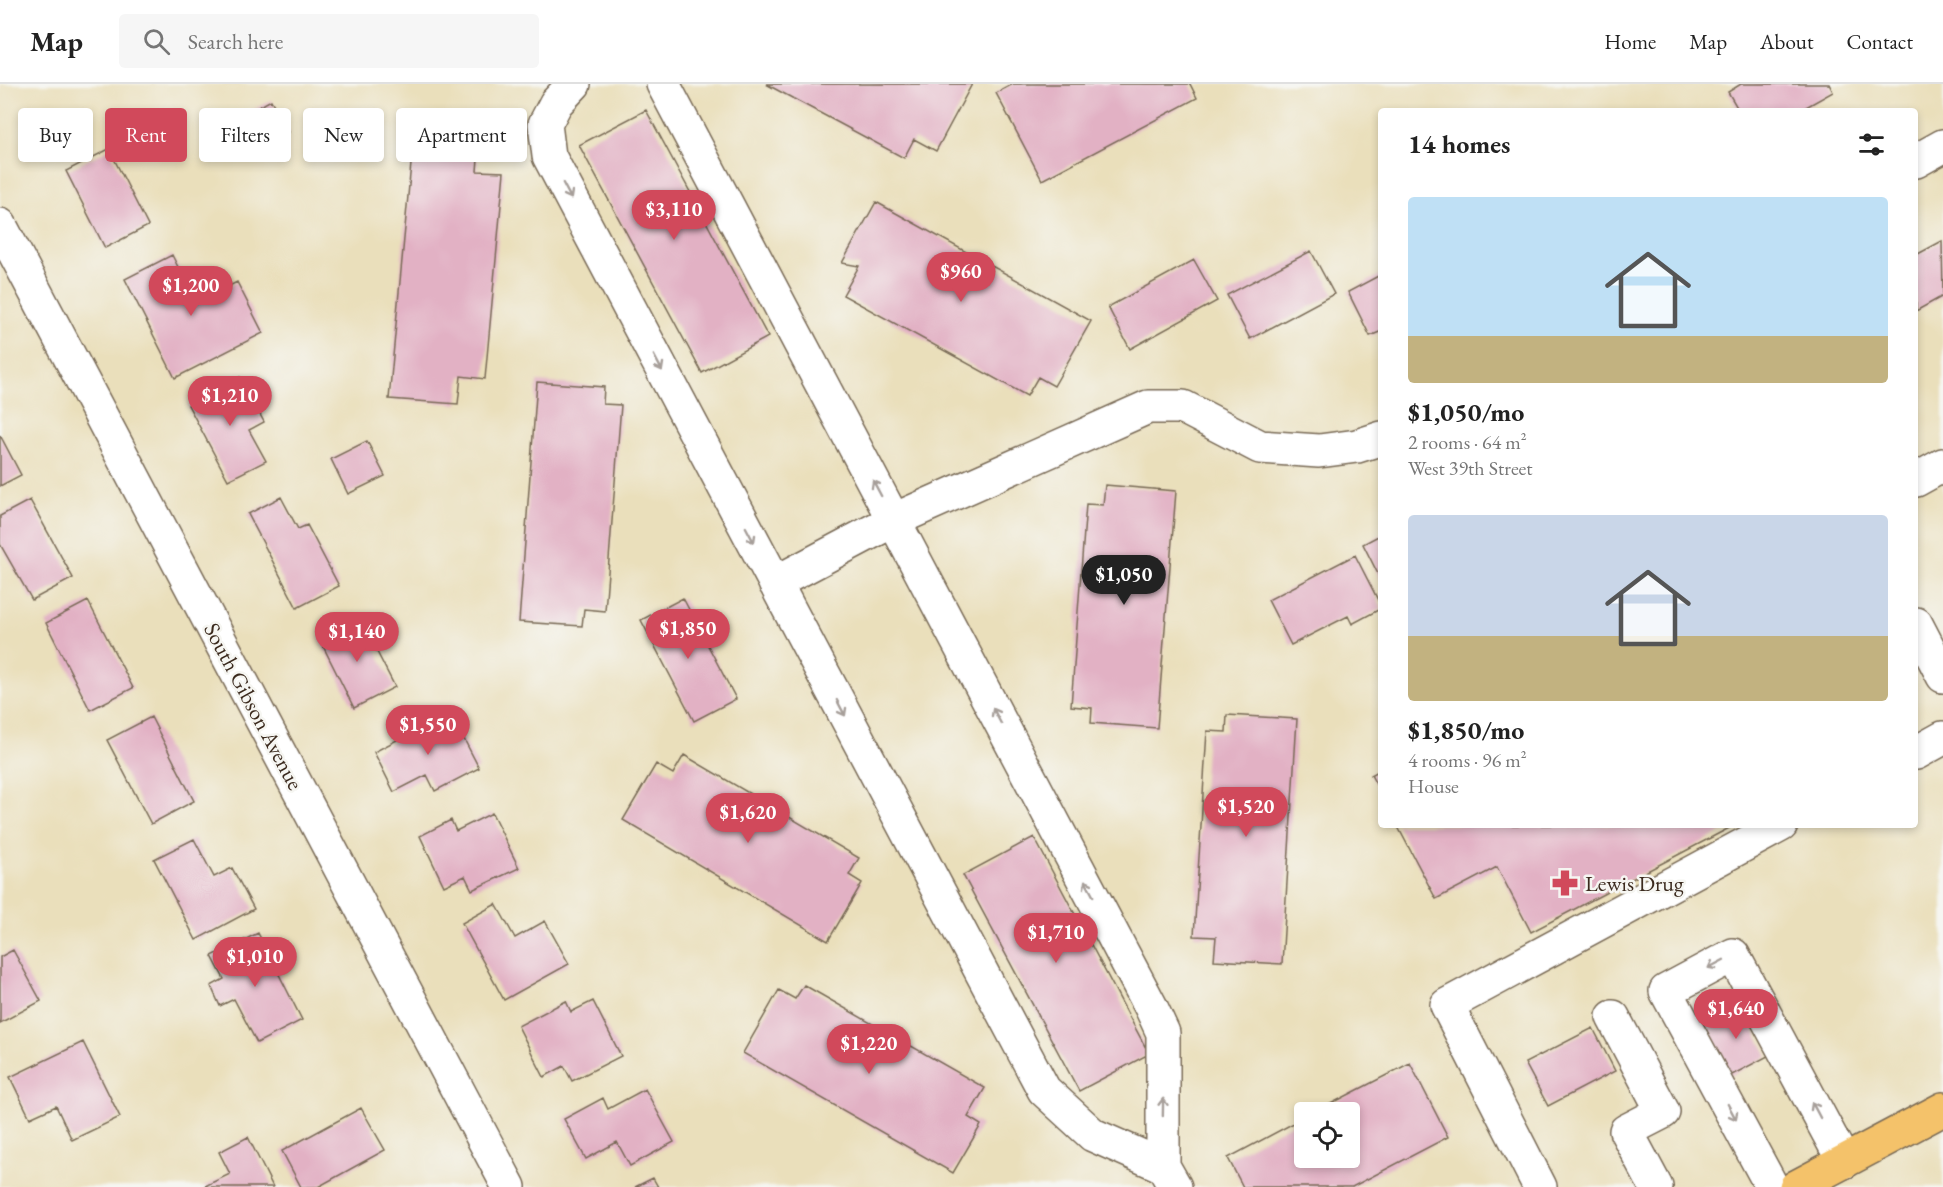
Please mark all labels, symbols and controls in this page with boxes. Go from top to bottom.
search box [119,14,539,68]
text: Map [30,23,83,59]
icon: search [140,25,173,58]
text: Search here [188,27,283,56]
text: Home [1604,28,1656,55]
text: Map [1689,28,1727,55]
text: About [1760,28,1813,55]
text: Contact [1846,28,1913,55]
chip: Buy [18,108,93,162]
chip: Rent [105,108,187,162]
chip: Filters [199,108,291,162]
chip: New [303,108,384,162]
chip: Apartment [396,108,527,162]
text: 14 homes [1408,127,1510,161]
icon: filters [1855,128,1888,161]
one-way arrow [562,181,573,199]
pin: $3,110 [625,190,723,241]
text: $3,110 [646,196,702,222]
icon: home [1594,236,1702,344]
pin: $960 [925,252,997,303]
text: $960 [941,258,981,284]
pin: $1,200 [142,266,240,317]
text: $1,200 [163,272,219,298]
one-way arrow [653,354,665,372]
pin: $1,210 [181,376,279,427]
text: $1,210 [202,382,258,408]
text: $1,050/mo [1408,395,1524,429]
text: 2 rooms · 64 m² [1408,429,1527,455]
text: West 39th Street [1408,455,1533,481]
one-way arrow [870,479,882,497]
one-way arrow [745,526,756,544]
icon: home [1594,554,1702,662]
pin: $1,050 [1075,555,1173,606]
text: $1,050 [1096,561,1152,587]
pin: $1,850 [639,609,737,660]
pin: $1,140 [308,612,406,663]
text: $1,850 [660,615,716,641]
street label: South Gibson Avenue [197,618,310,795]
text: $1,140 [329,618,385,644]
one-way arrow [836,698,847,716]
pin: $1,550 [379,705,477,756]
one-way arrow [991,708,1003,725]
text: $1,550 [400,711,456,737]
text: $1,850/mo [1408,713,1524,747]
text: 4 rooms · 96 m² [1408,747,1527,773]
text: House [1408,773,1459,799]
pin: $1,520 [1197,787,1295,838]
pin: $1,620 [699,793,797,844]
text: $1,520 [1218,793,1274,819]
text: $1,620 [720,799,776,825]
pharmacy icon: Lewis Drug [1550,868,1580,898]
place label: Lewis Drug [1585,869,1684,898]
one-way arrow [1082,879,1094,897]
pin: $1,710 [1007,913,1105,964]
text: $1,710 [1028,919,1084,945]
pin: $1,010 [206,937,304,988]
text: $1,010 [227,943,283,969]
one-way arrow [1708,958,1725,970]
pin: $1,640 [1687,989,1785,1040]
text: $1,640 [1708,995,1764,1021]
pin: $1,220 [820,1024,918,1075]
text: $1,220 [841,1030,897,1056]
one-way arrow [1158,1098,1169,1118]
map controls [1294,1102,1360,1168]
button: locate [1294,1102,1360,1168]
one-way arrow [1810,1102,1822,1119]
one-way arrow [1727,1103,1738,1121]

